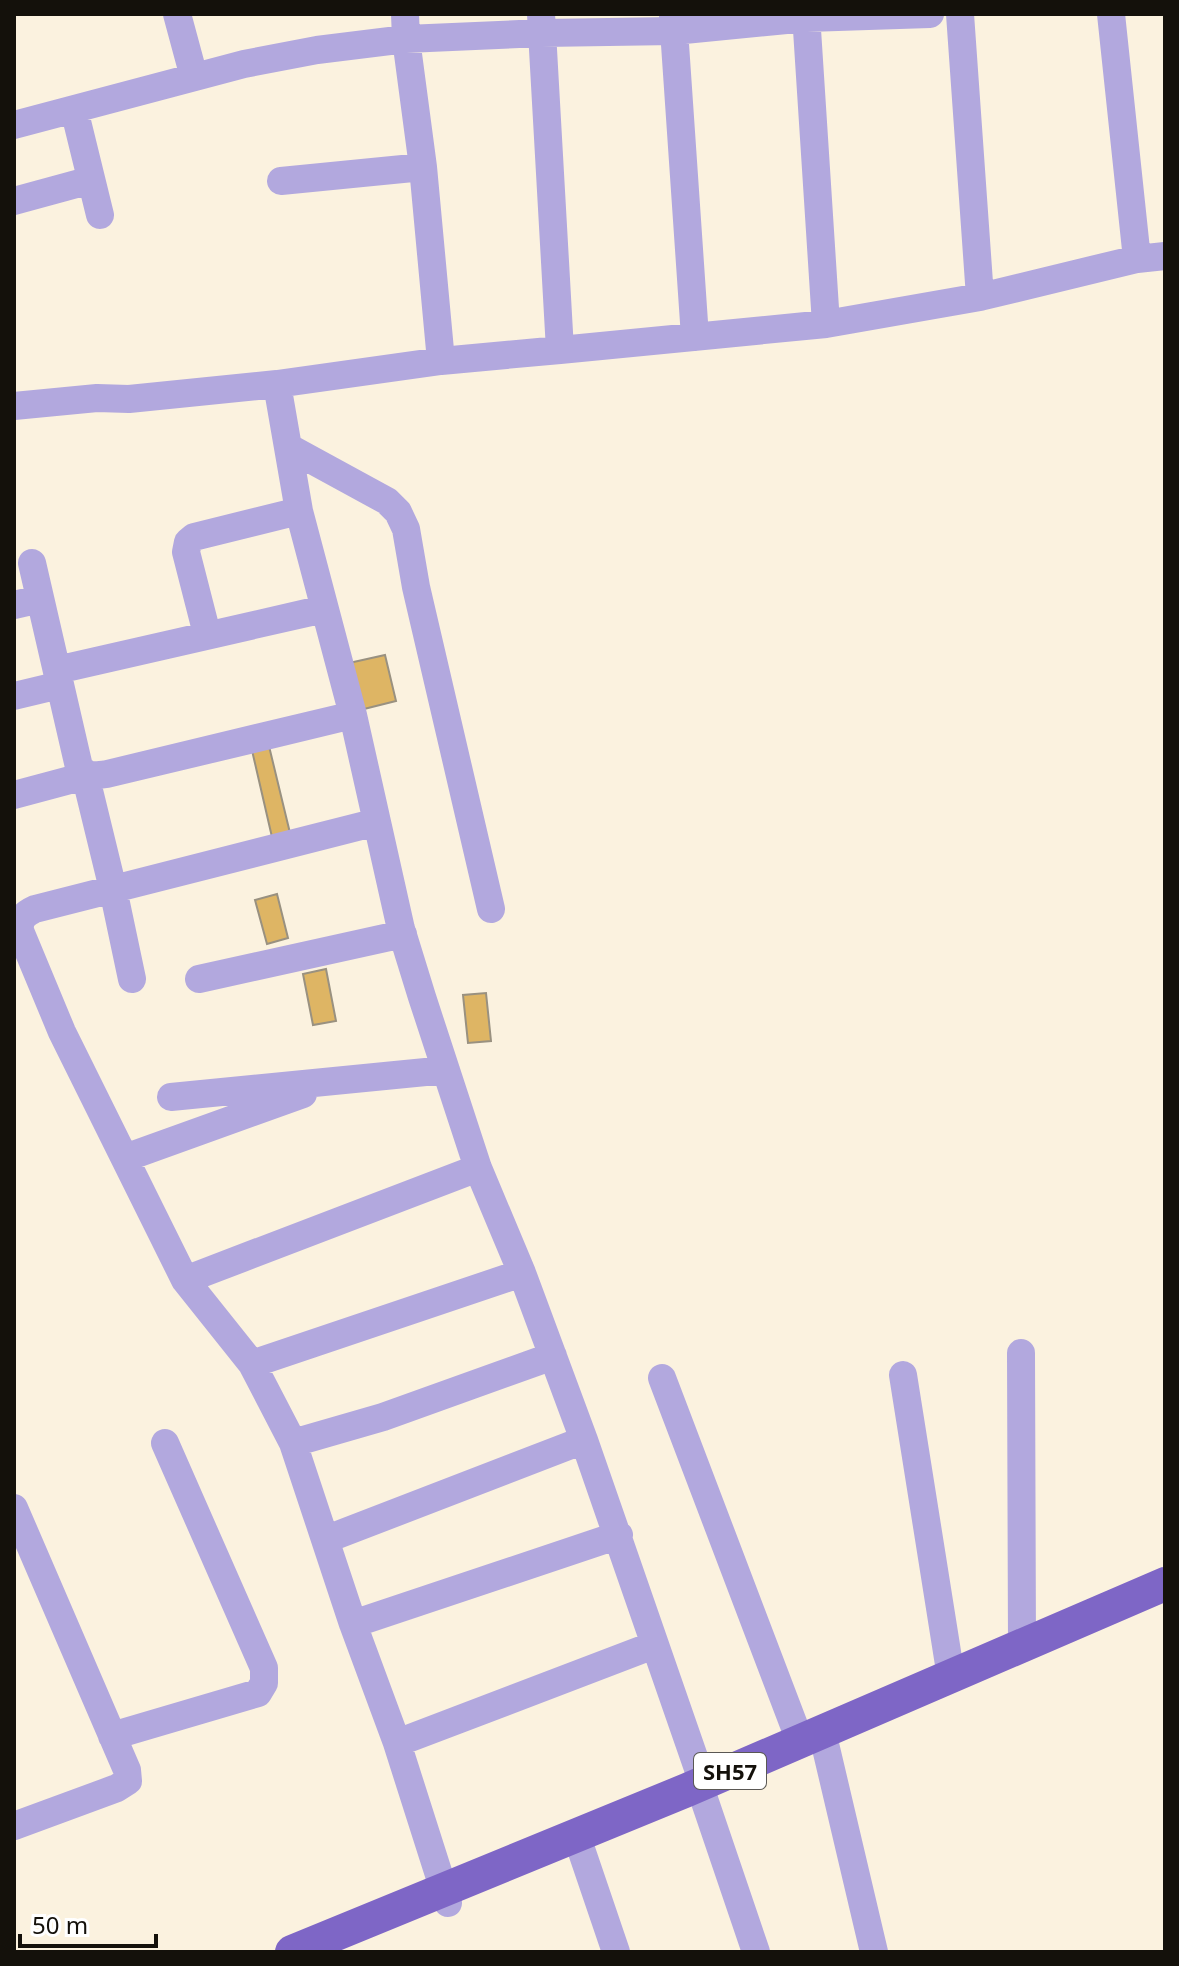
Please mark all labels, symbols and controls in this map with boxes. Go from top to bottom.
road number: SH57 [694,1753,766,1789]
scale bar [20,1898,156,1948]
text: 50 m [32,1908,88,1941]

